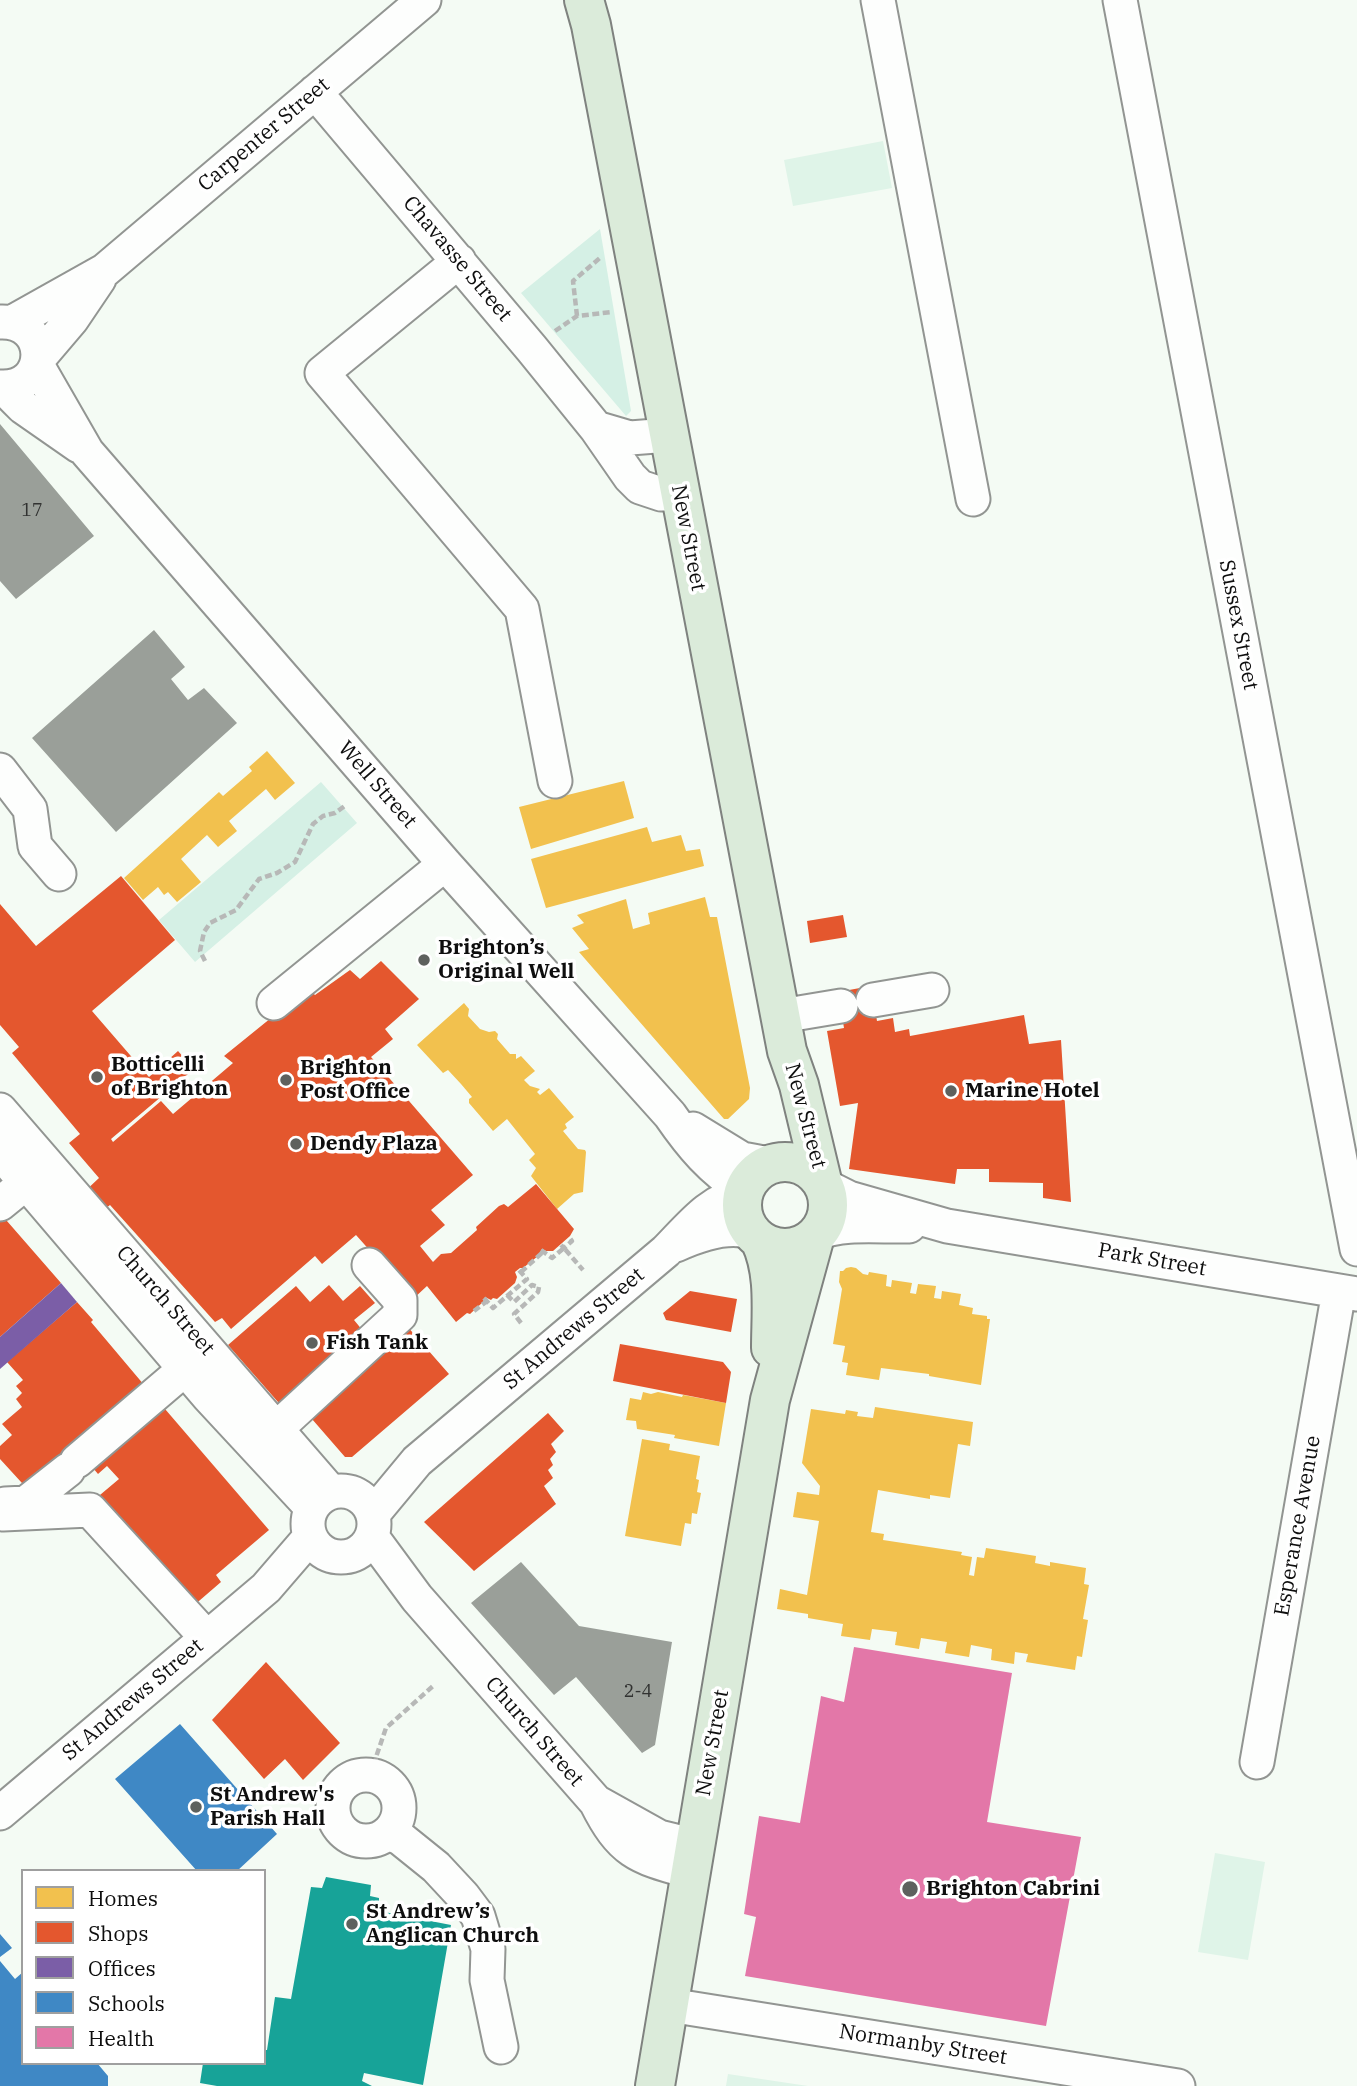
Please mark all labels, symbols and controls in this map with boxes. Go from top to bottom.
street label: Carpenter Street [193,73,335,197]
street label: Chavasse Street [397,191,517,327]
street label: New Street [665,483,711,593]
house number: 17 [21,500,43,522]
street label: Sussex Street [1213,558,1263,692]
street label: Well Street [332,736,422,834]
place label: Brighton’s Original Well [438,935,574,985]
marker: Brighton’s Original Well [416,952,432,968]
place label: Botticelli of Brighton [111,1052,228,1102]
place label: Brighton Post Office [300,1055,410,1105]
street label: New Street [779,1061,831,1171]
marker: Botticelli of Brighton [89,1069,105,1085]
marker: Brighton Post Office [278,1072,294,1088]
place label: Marine Hotel [965,1078,1100,1104]
marker: Marine Hotel [943,1083,959,1099]
place label: Dendy Plaza [310,1131,438,1157]
marker: Dendy Plaza [288,1136,304,1152]
street label: Park Street [1096,1238,1208,1282]
street label: Church Street [111,1241,219,1361]
street label: St Andrews Street [498,1263,650,1395]
place label: Fish Tank [326,1330,428,1356]
marker: Fish Tank [304,1335,320,1351]
street label: Esperance Avenue [1270,1434,1326,1618]
street label: St Andrews Street [57,1634,209,1766]
street label: Church Street [480,1672,588,1792]
house number: 2-4 [624,1681,652,1703]
street label: New Street [691,1688,735,1798]
place label: St Andrew's Parish Hall [210,1782,334,1832]
marker: St Andrew's Parish Hall [188,1799,204,1815]
legend [21,1869,266,2065]
place label: Brighton Cabrini [926,1876,1100,1902]
marker: Brighton Cabrini [900,1879,920,1899]
text: Homes [88,1884,158,1912]
place label: St Andrew’s Anglican Church [366,1899,539,1949]
marker: St Andrew’s Anglican Church [344,1916,360,1932]
text: Shops [88,1919,148,1947]
text: Offices [88,1954,156,1982]
text: Schools [88,1989,165,2017]
street label: Normanby Street [837,2019,1009,2071]
text: Health [88,2024,154,2052]

